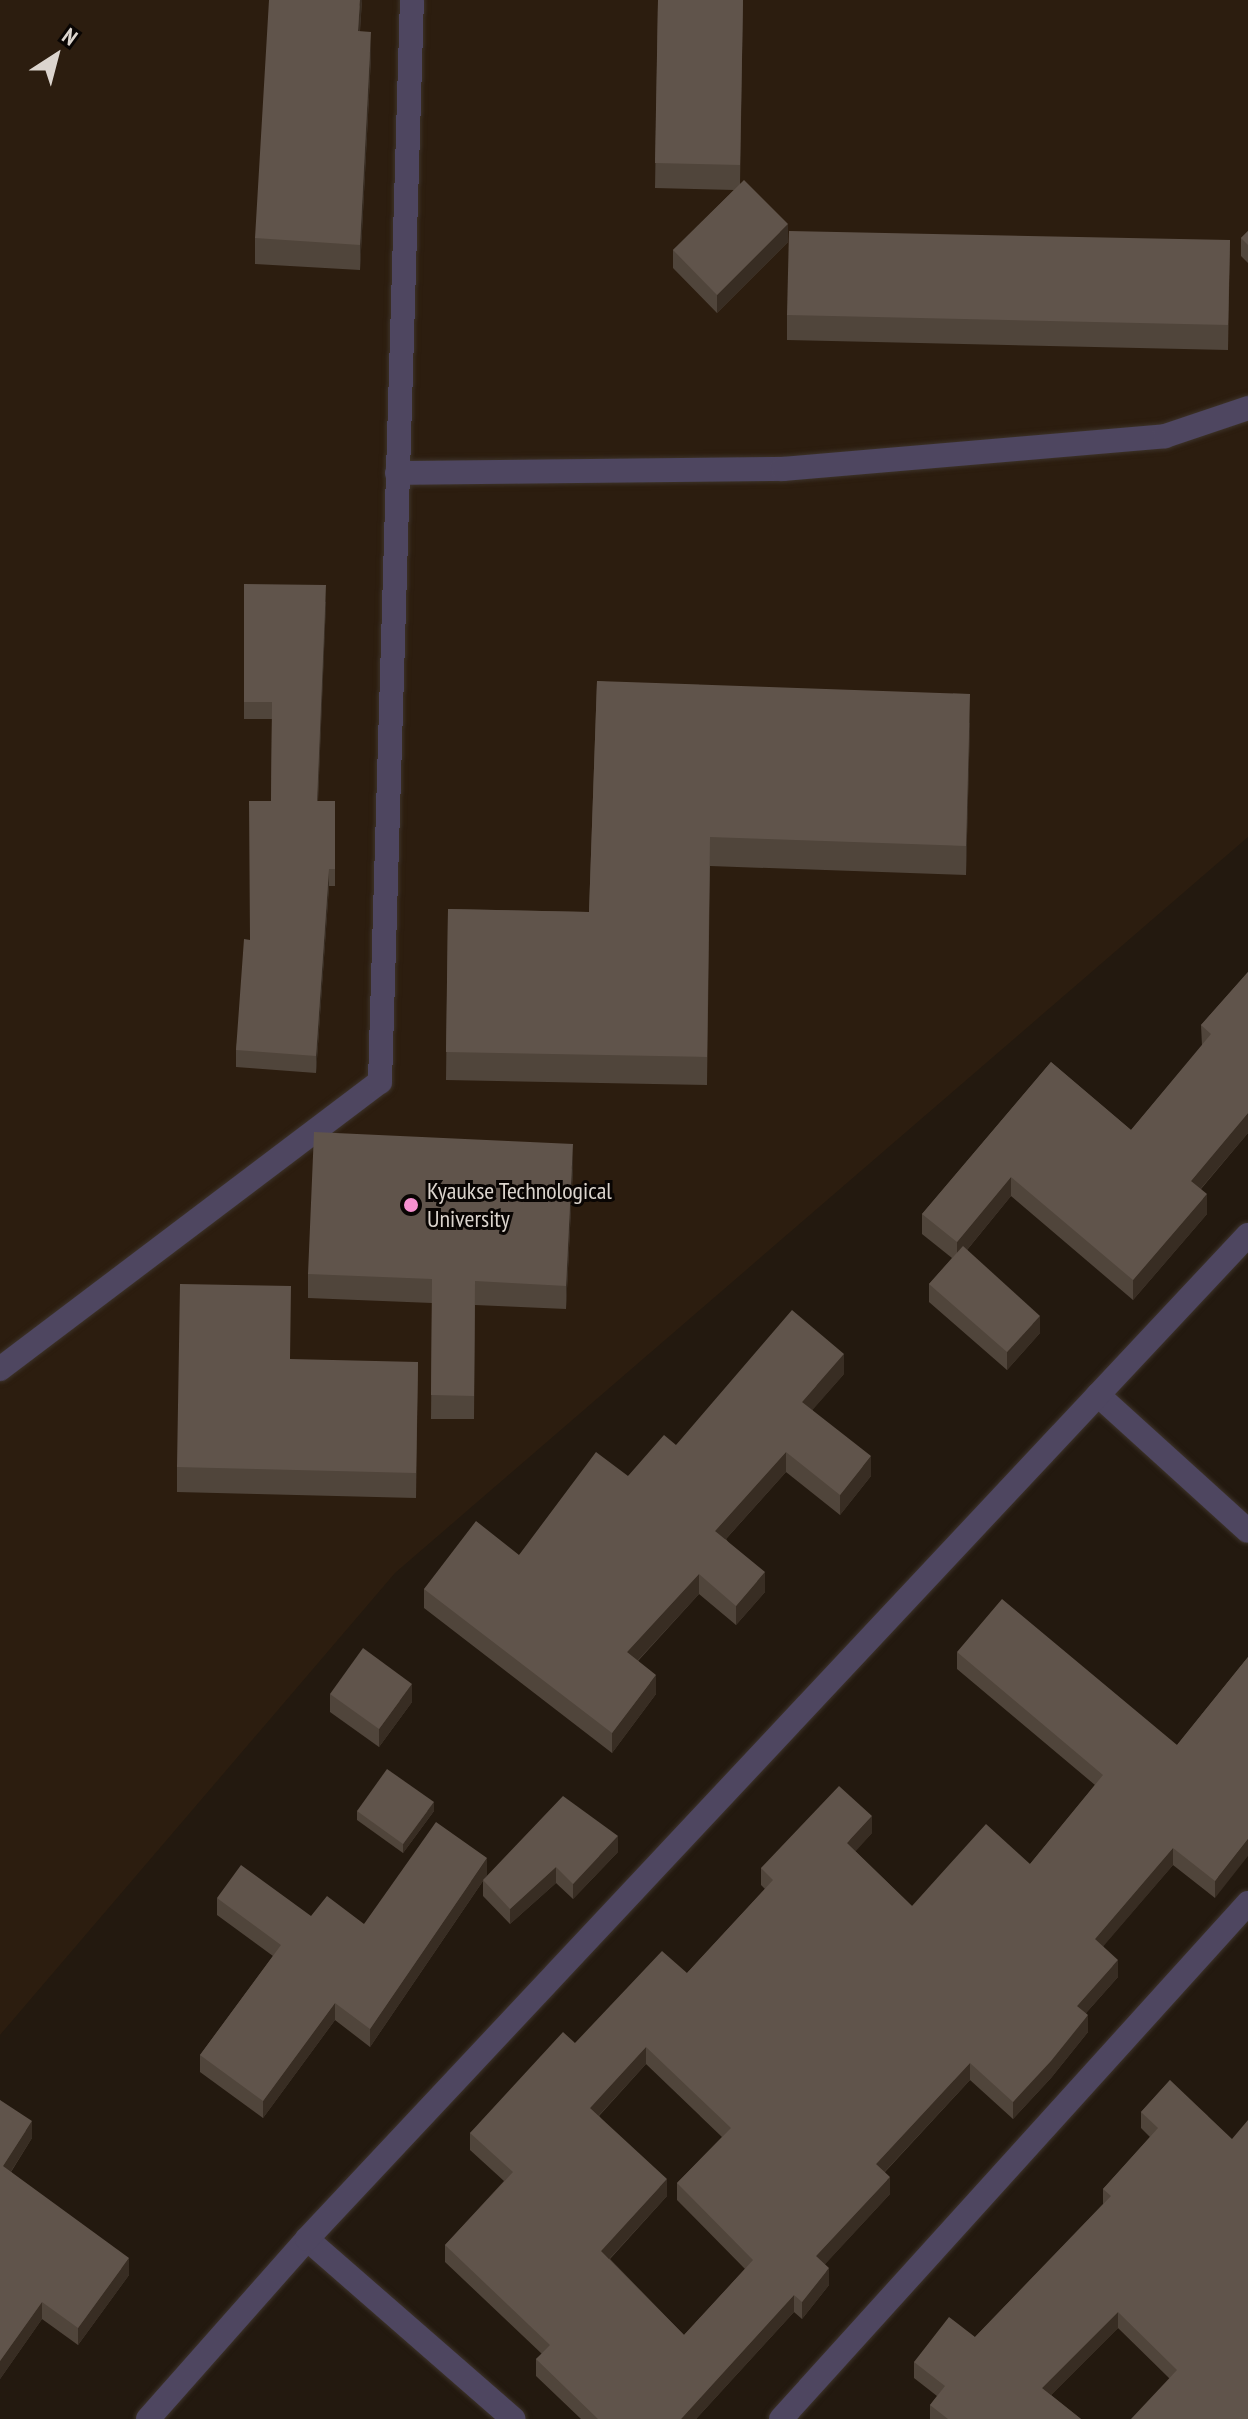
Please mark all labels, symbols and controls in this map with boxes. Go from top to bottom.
north arrow [16,16,96,96]
text: N [57,22,83,51]
place label: Kyaukse Technological University [427,1177,613,1233]
marker: Kyaukse Technological University [402,1196,420,1214]

